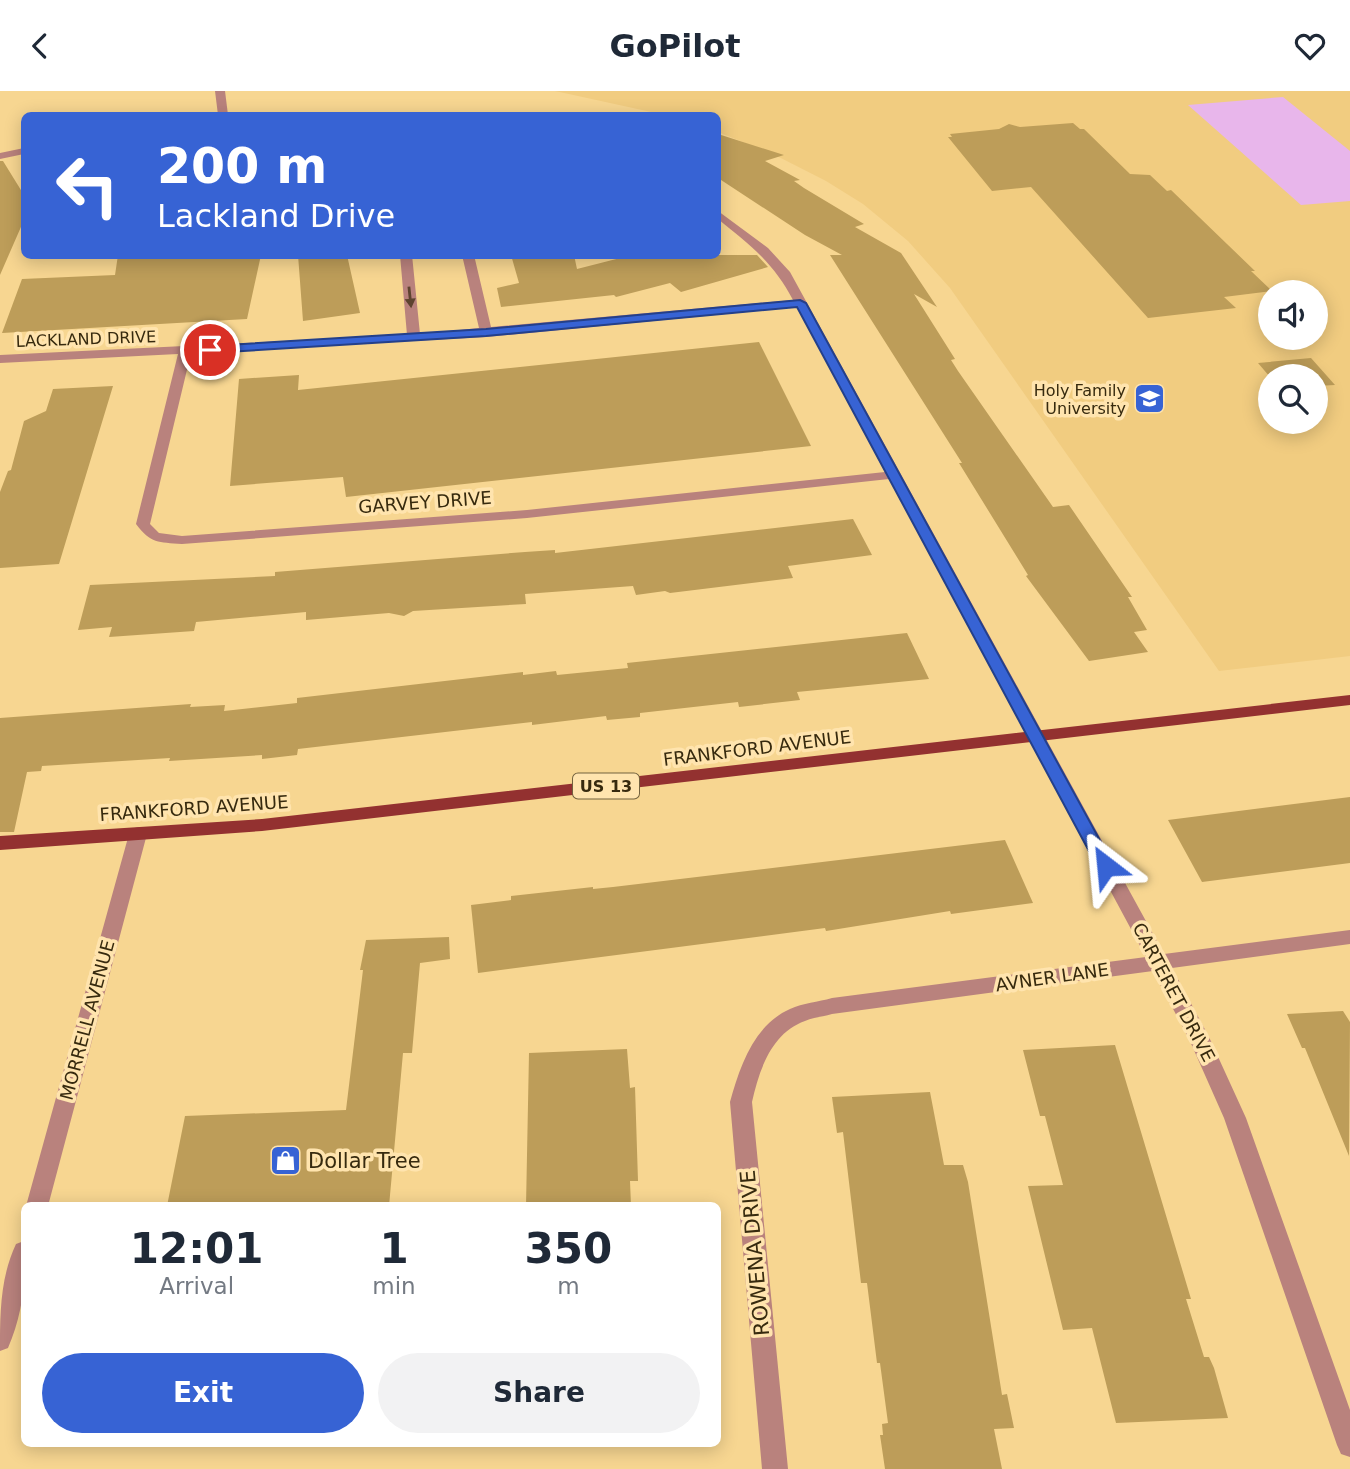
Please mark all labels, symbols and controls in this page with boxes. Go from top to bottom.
icon: back [21,27,59,65]
text: GoPilot [610,27,740,65]
icon: heart [1291,27,1329,65]
text: 200 m [157,138,327,195]
icon: left [42,140,133,231]
text: Lackland Drive [157,197,395,235]
map controls [1258,280,1328,434]
button: sound [1258,280,1328,350]
one-way arrow [405,286,416,308]
pin [180,320,240,380]
street label: LACKLAND DRIVE [16,327,156,351]
icon: arrive [191,331,229,369]
button: search [1258,364,1328,434]
place label: Holy Family University [1034,381,1126,418]
school or university icon: Holy Family University [1132,382,1166,416]
street label: GARVEY DRIVE [358,487,492,517]
street label: FRANKFORD AVENUE [662,726,852,770]
road number: US 13 [573,773,639,799]
street label: FRANKFORD AVENUE [99,791,289,825]
position arrow [1069,829,1143,903]
street label: CARTERET DRIVE [1128,919,1220,1065]
street label: MORRELL AVENUE [56,938,118,1102]
street label: AVNER LANE [994,959,1110,995]
shop icon: Dollar Tree [268,1144,302,1178]
place label: Dollar Tree [308,1149,421,1173]
street label: ROWENA DRIVE [736,1169,774,1337]
text: 12:01 [130,1224,264,1273]
text: 1 [379,1224,409,1273]
text: 350 [525,1224,612,1273]
text: Arrival [159,1273,234,1299]
text: min [372,1273,416,1299]
text: m [557,1273,580,1299]
button: Exit [42,1353,364,1433]
button: Share [378,1353,700,1433]

